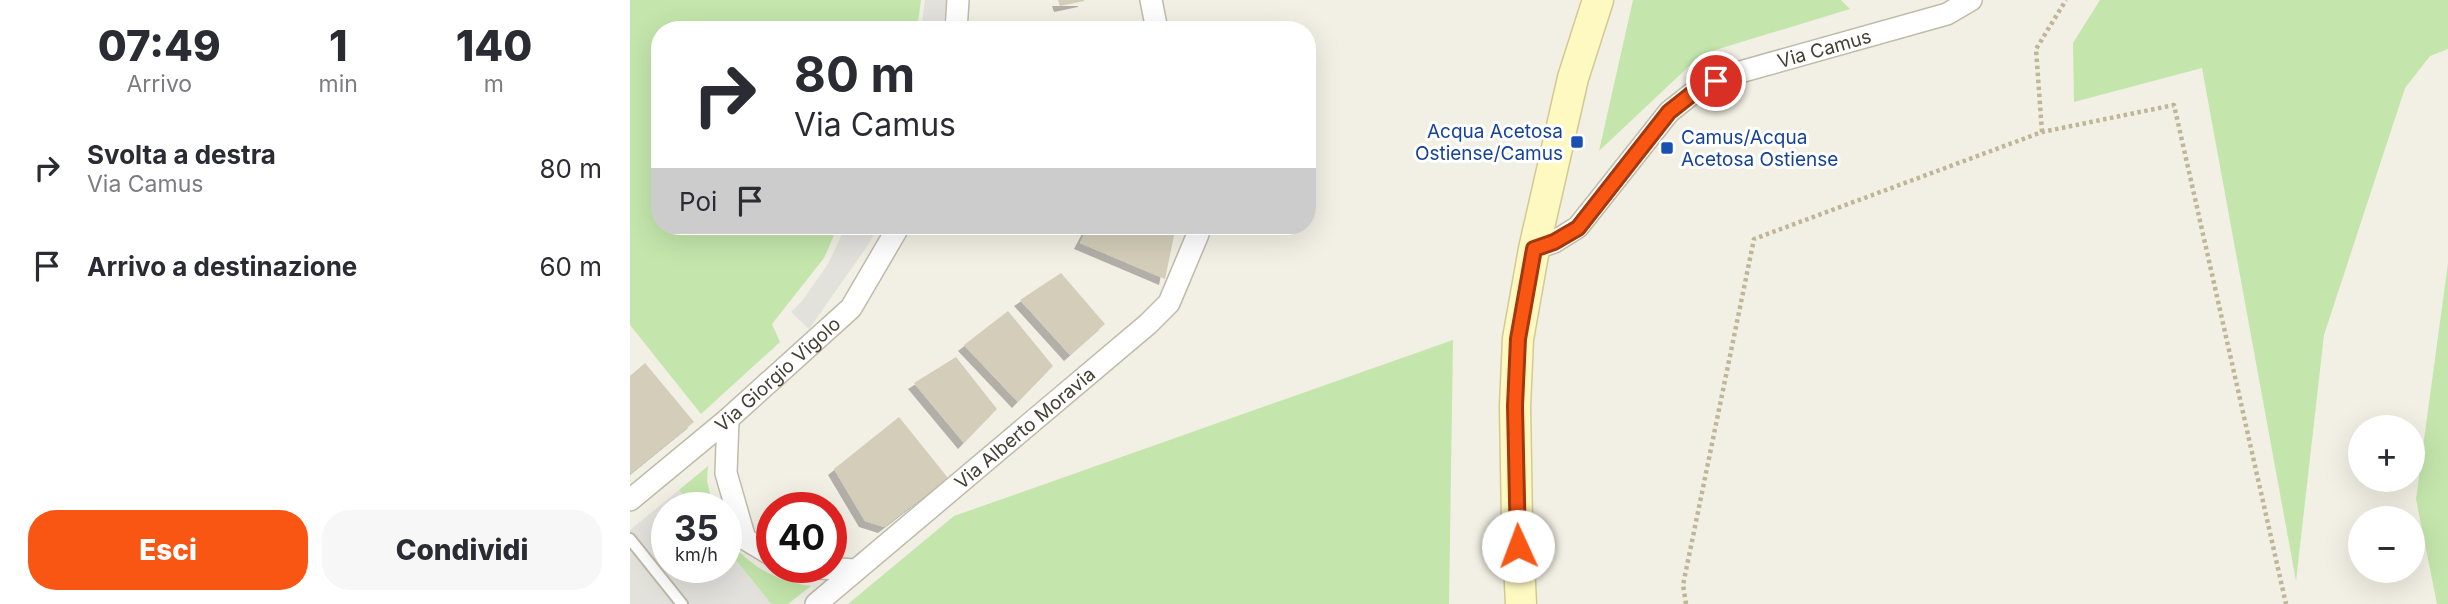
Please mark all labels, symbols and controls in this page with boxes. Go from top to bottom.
text: 07:49 [98,20,221,71]
text: 1 [329,20,348,71]
text: 140 [456,20,532,71]
street label: Via Camus [1775,24,1874,72]
text: 80 m [794,45,915,104]
icon: right [679,49,770,140]
pin [1686,51,1746,111]
icon: arrive [1697,62,1735,100]
text: Arrivo [126,70,192,98]
text: min [319,70,358,98]
text: m [484,70,504,98]
text: Via Camus [794,105,956,144]
place label: Acqua Acetosa Ostiense/Camus [1415,120,1563,165]
place label: Camus/Acqua Acetosa Ostiense [1681,126,1838,171]
marker: Acqua Acetosa Ostiense/Camus [1569,134,1585,150]
text: Svolta a destra [87,139,276,170]
marker: Camus/Acqua Acetosa Ostiense [1659,140,1675,156]
icon: right [28,149,66,187]
text: 80 m [539,153,602,184]
text: Via Camus [87,170,203,198]
icon: arrive [731,182,769,220]
text: Poi [679,186,717,217]
icon: arrive [28,247,66,285]
text: Arrivo a destinazione [87,251,357,282]
text: 60 m [539,251,602,282]
street label: Via Giorgio Vigolo [710,312,845,436]
street label: Via Alberto Moravia [950,362,1100,494]
map controls [2348,415,2425,583]
button: + [2348,415,2425,492]
speed limit sign: 40 [756,492,847,583]
button: − [2348,506,2425,583]
text: 35 [674,507,719,549]
position arrow [1481,509,1555,583]
button: Esci [28,510,308,590]
button: Condividi [322,510,602,590]
text: km/h [675,544,718,565]

